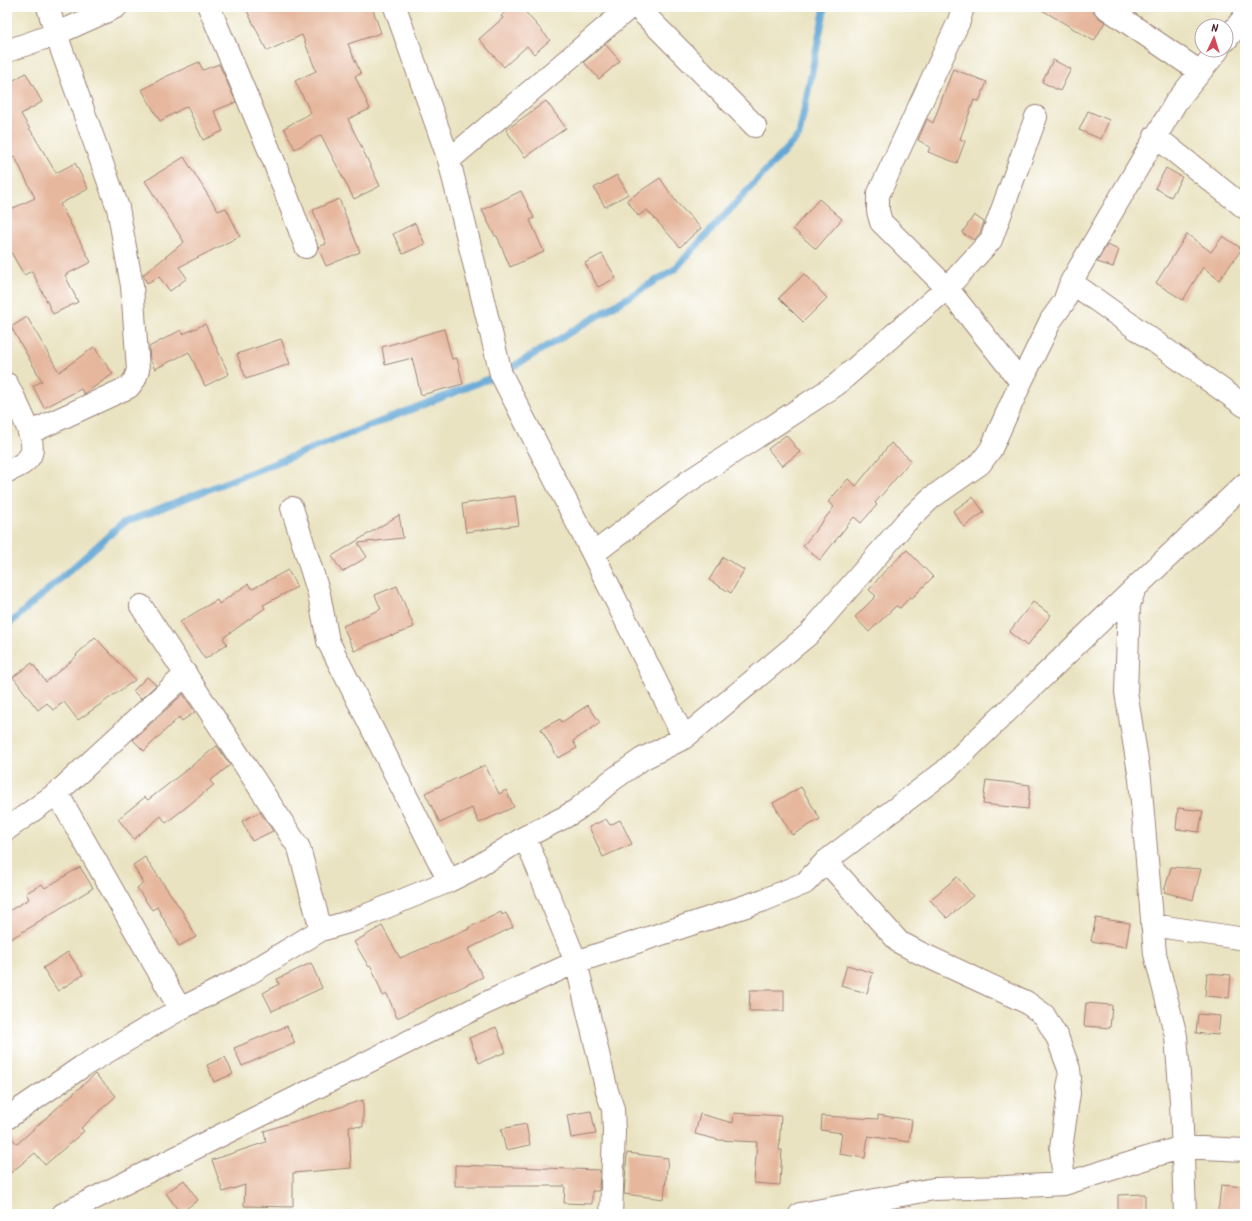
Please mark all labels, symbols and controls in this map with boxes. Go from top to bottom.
north arrow [1194,18,1234,58]
text: N [1211,20,1219,38]

